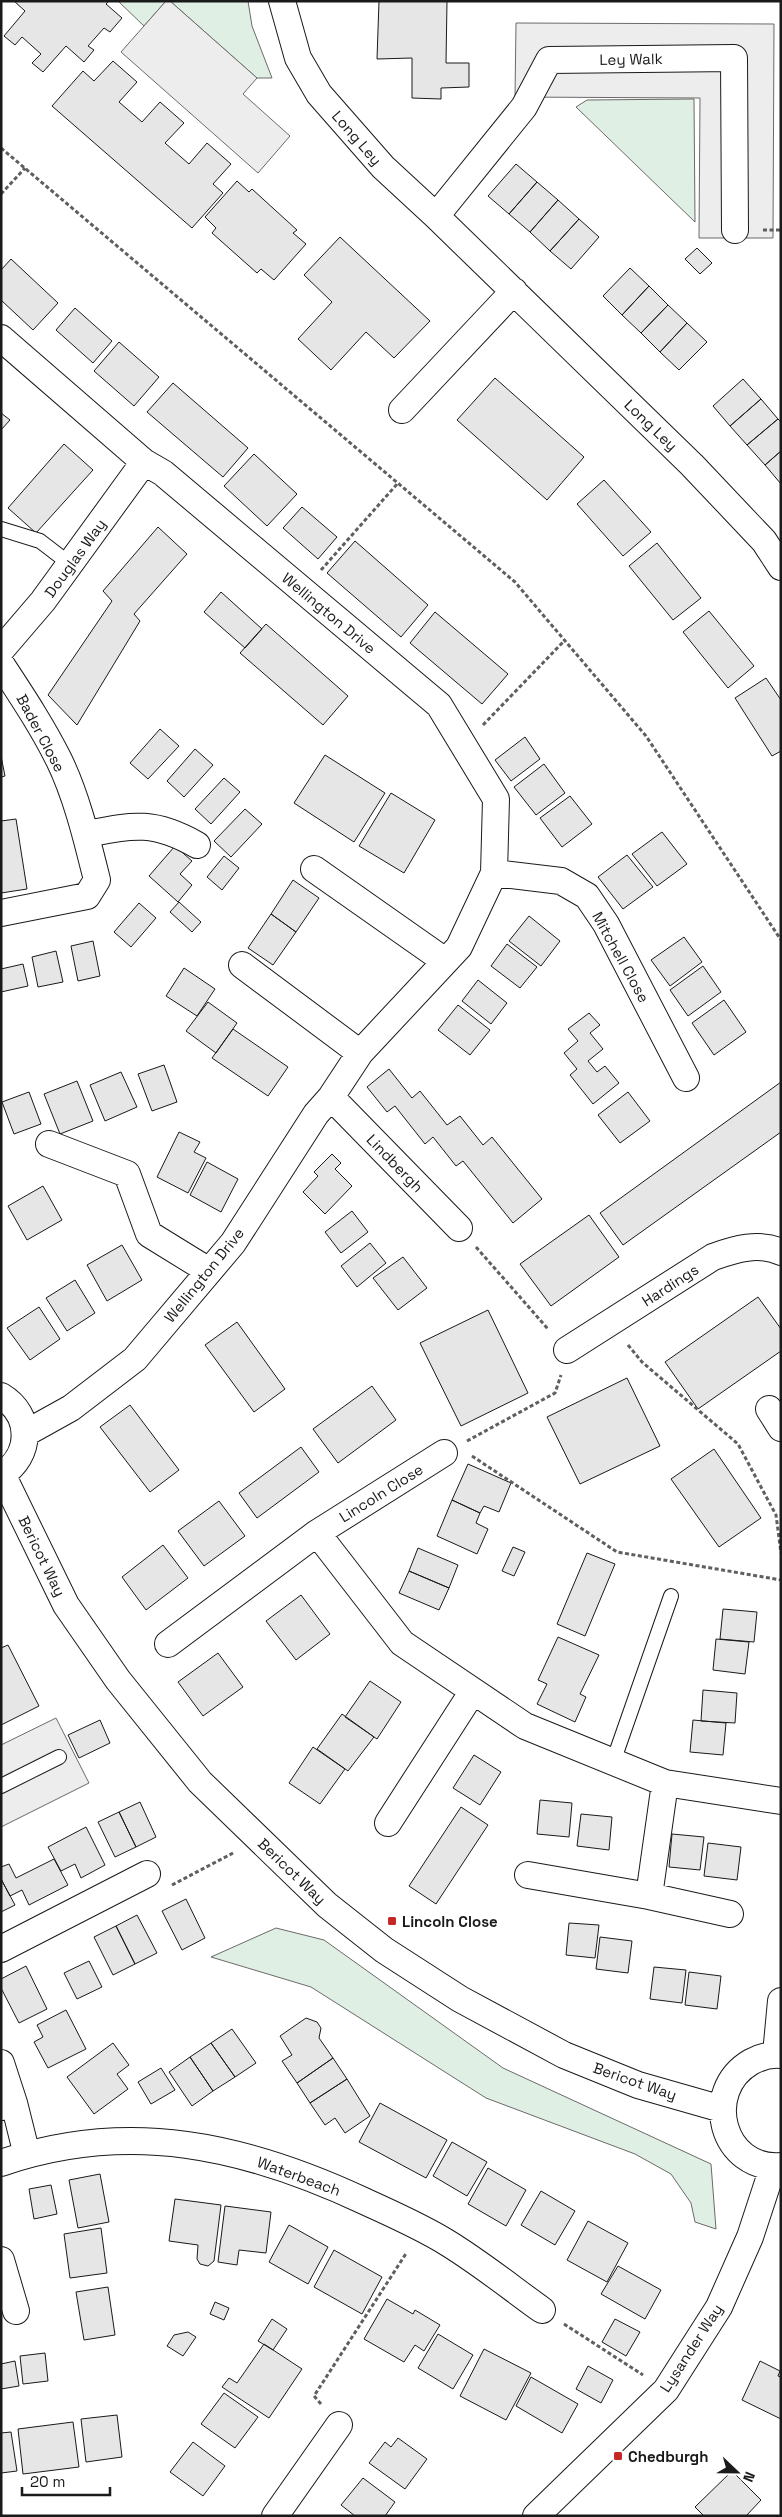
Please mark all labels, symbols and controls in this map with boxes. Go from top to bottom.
street label: Ley Walk [599,49,663,69]
street label: Long Ley [328,107,386,169]
street label: Long Ley [621,395,681,455]
street label: Douglas Way [40,515,110,601]
street label: Wellington Drive [278,568,380,658]
street label: Bader Close [12,691,70,775]
street label: Mitchell Close [588,908,654,1006]
street label: Lindbergh [363,1130,427,1196]
street label: Wellington Drive [160,1224,248,1326]
street label: Hardings [638,1260,702,1310]
street label: Lincoln Close [336,1460,427,1526]
street label: Bericot Way [14,1513,70,1599]
street label: Bericot Way [254,1834,330,1908]
place label: Lincoln Close [402,1912,498,1931]
marker: Lincoln Close [386,1915,398,1927]
street label: Bericot Way [591,2058,679,2104]
street label: Waterbeach [255,2152,343,2200]
street label: Lysander Way [655,2300,727,2396]
place label: Chedburgh [628,2447,708,2466]
north arrow [712,2447,762,2497]
marker: Chedburgh [612,2450,624,2462]
scale bar [22,2464,110,2496]
text: N [739,2469,759,2485]
text: 20 m [30,2472,65,2491]

